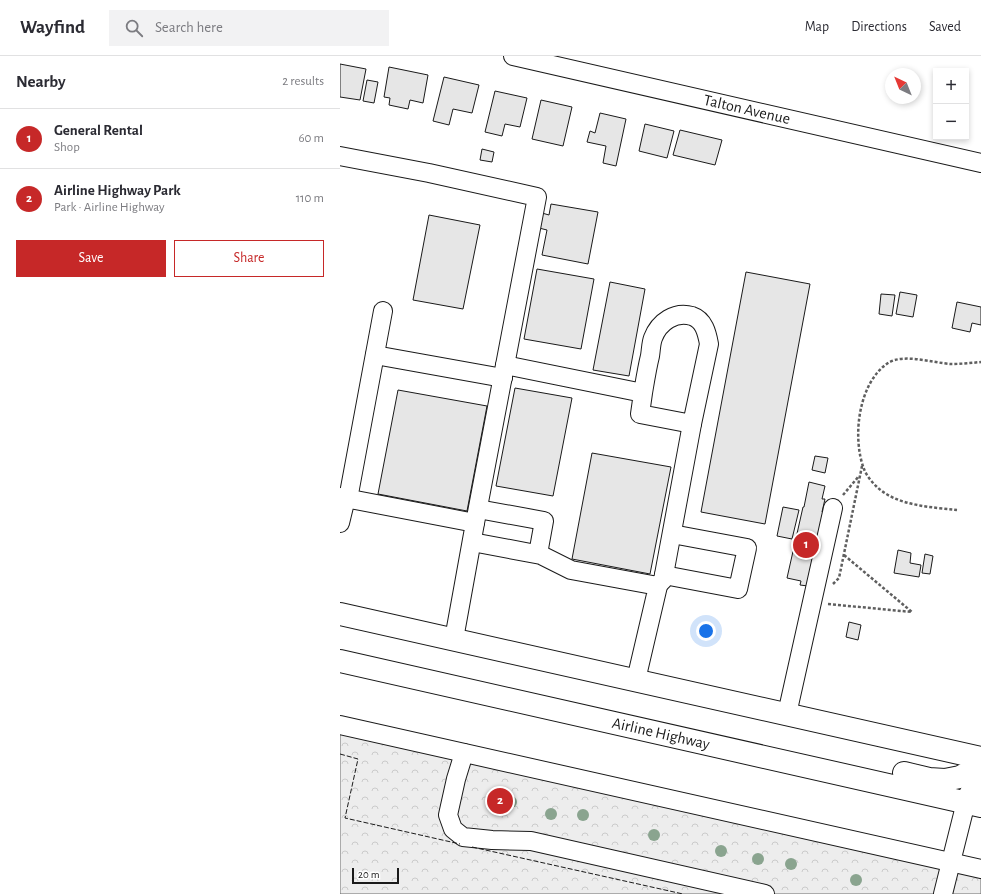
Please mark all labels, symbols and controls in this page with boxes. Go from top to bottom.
search box [109,10,389,46]
icon: search [123,17,145,39]
text: Wayfind [20,18,85,37]
text: Search here [155,20,223,35]
text: Map [805,20,829,34]
text: Directions [851,20,907,34]
text: Saved [929,20,961,34]
north arrow [885,68,921,104]
map controls [933,68,969,140]
button: + [933,68,969,104]
text: Nearby [16,73,66,90]
text: 2 results [282,75,324,88]
street label: Talton Avenue [702,92,792,127]
button: − [933,104,969,140]
text: General Rental [54,123,143,138]
text: 1 [27,132,31,145]
text: 60 m [298,132,324,145]
text: Shop [54,141,80,154]
text: Airline Highway Park [54,183,181,198]
text: 2 [26,192,32,205]
text: 110 m [296,192,324,205]
text: Park · Airline Highway [54,201,165,214]
button: Save [16,240,166,277]
button: Share [174,240,324,277]
pin: 1 [793,530,819,560]
your location [696,621,716,641]
street label: Airline Highway [611,715,711,753]
pin: 2 [487,786,513,816]
scale bar [352,866,399,885]
text: 20 m [358,869,379,880]

